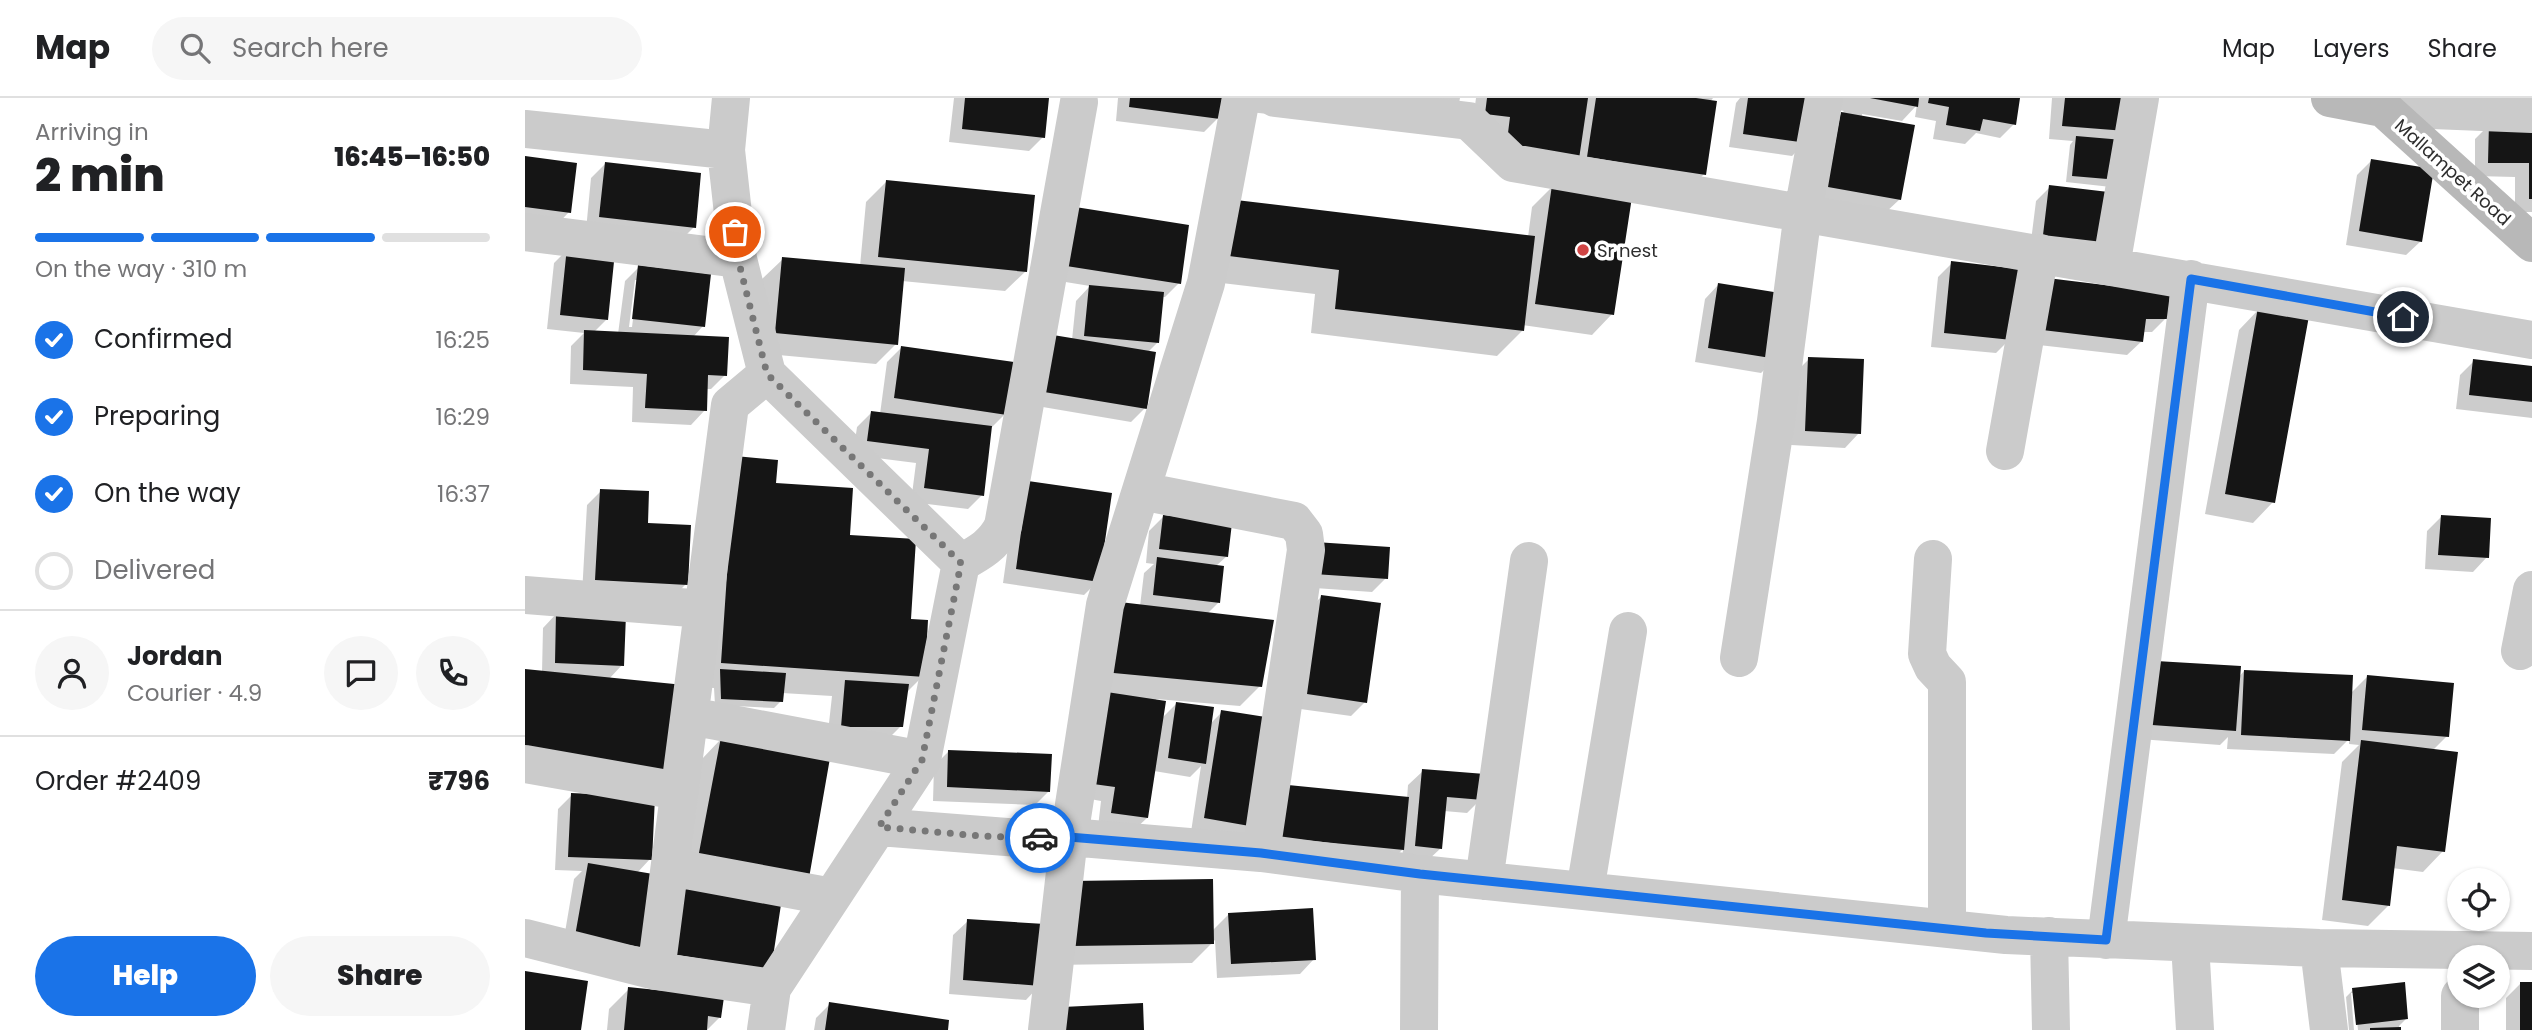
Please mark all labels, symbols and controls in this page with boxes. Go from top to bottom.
search box [152,17,642,80]
text: Map [35,24,110,71]
icon: search [176,29,214,67]
text: Search here [232,30,389,66]
text: Map [2222,32,2275,65]
text: Layers [2313,32,2389,65]
text: Share [2427,32,2497,65]
street label: Mallampet Road [2389,113,2517,231]
text: Arriving in [35,116,149,148]
text: 16:45–16:50 [334,139,490,175]
text: 2 min [35,143,165,207]
pin [705,202,765,262]
icon: bag [716,213,754,251]
place label: Sr nest [1597,238,1658,263]
marker: Sr nest [1575,242,1591,258]
text: On the way · 310 m [35,253,247,285]
pin [2373,287,2433,347]
icon: home [2384,298,2422,336]
icon: check [35,321,73,359]
text: Confirmed [94,321,232,357]
text: 16:25 [435,324,490,356]
icon: check [35,398,73,436]
text: Preparing [94,398,220,434]
text: 16:29 [435,401,490,433]
icon: check [35,475,73,513]
text: On the way [94,475,241,511]
text: 16:37 [437,478,490,510]
text: Delivered [94,552,215,588]
button: person [35,636,109,710]
button: chat [324,636,398,710]
button: phone [416,636,490,710]
text: Jordan [127,638,223,674]
text: Courier · 4.9 [127,677,262,709]
text: Order #2409 [35,763,201,799]
text: ₹796 [428,763,490,799]
courier [1005,803,1075,873]
icon: car [1021,819,1059,857]
map controls [2447,868,2510,1008]
button: locate [2447,868,2510,931]
button: Help [35,936,256,1016]
button: Share [270,936,490,1016]
button: layers [2447,945,2510,1008]

